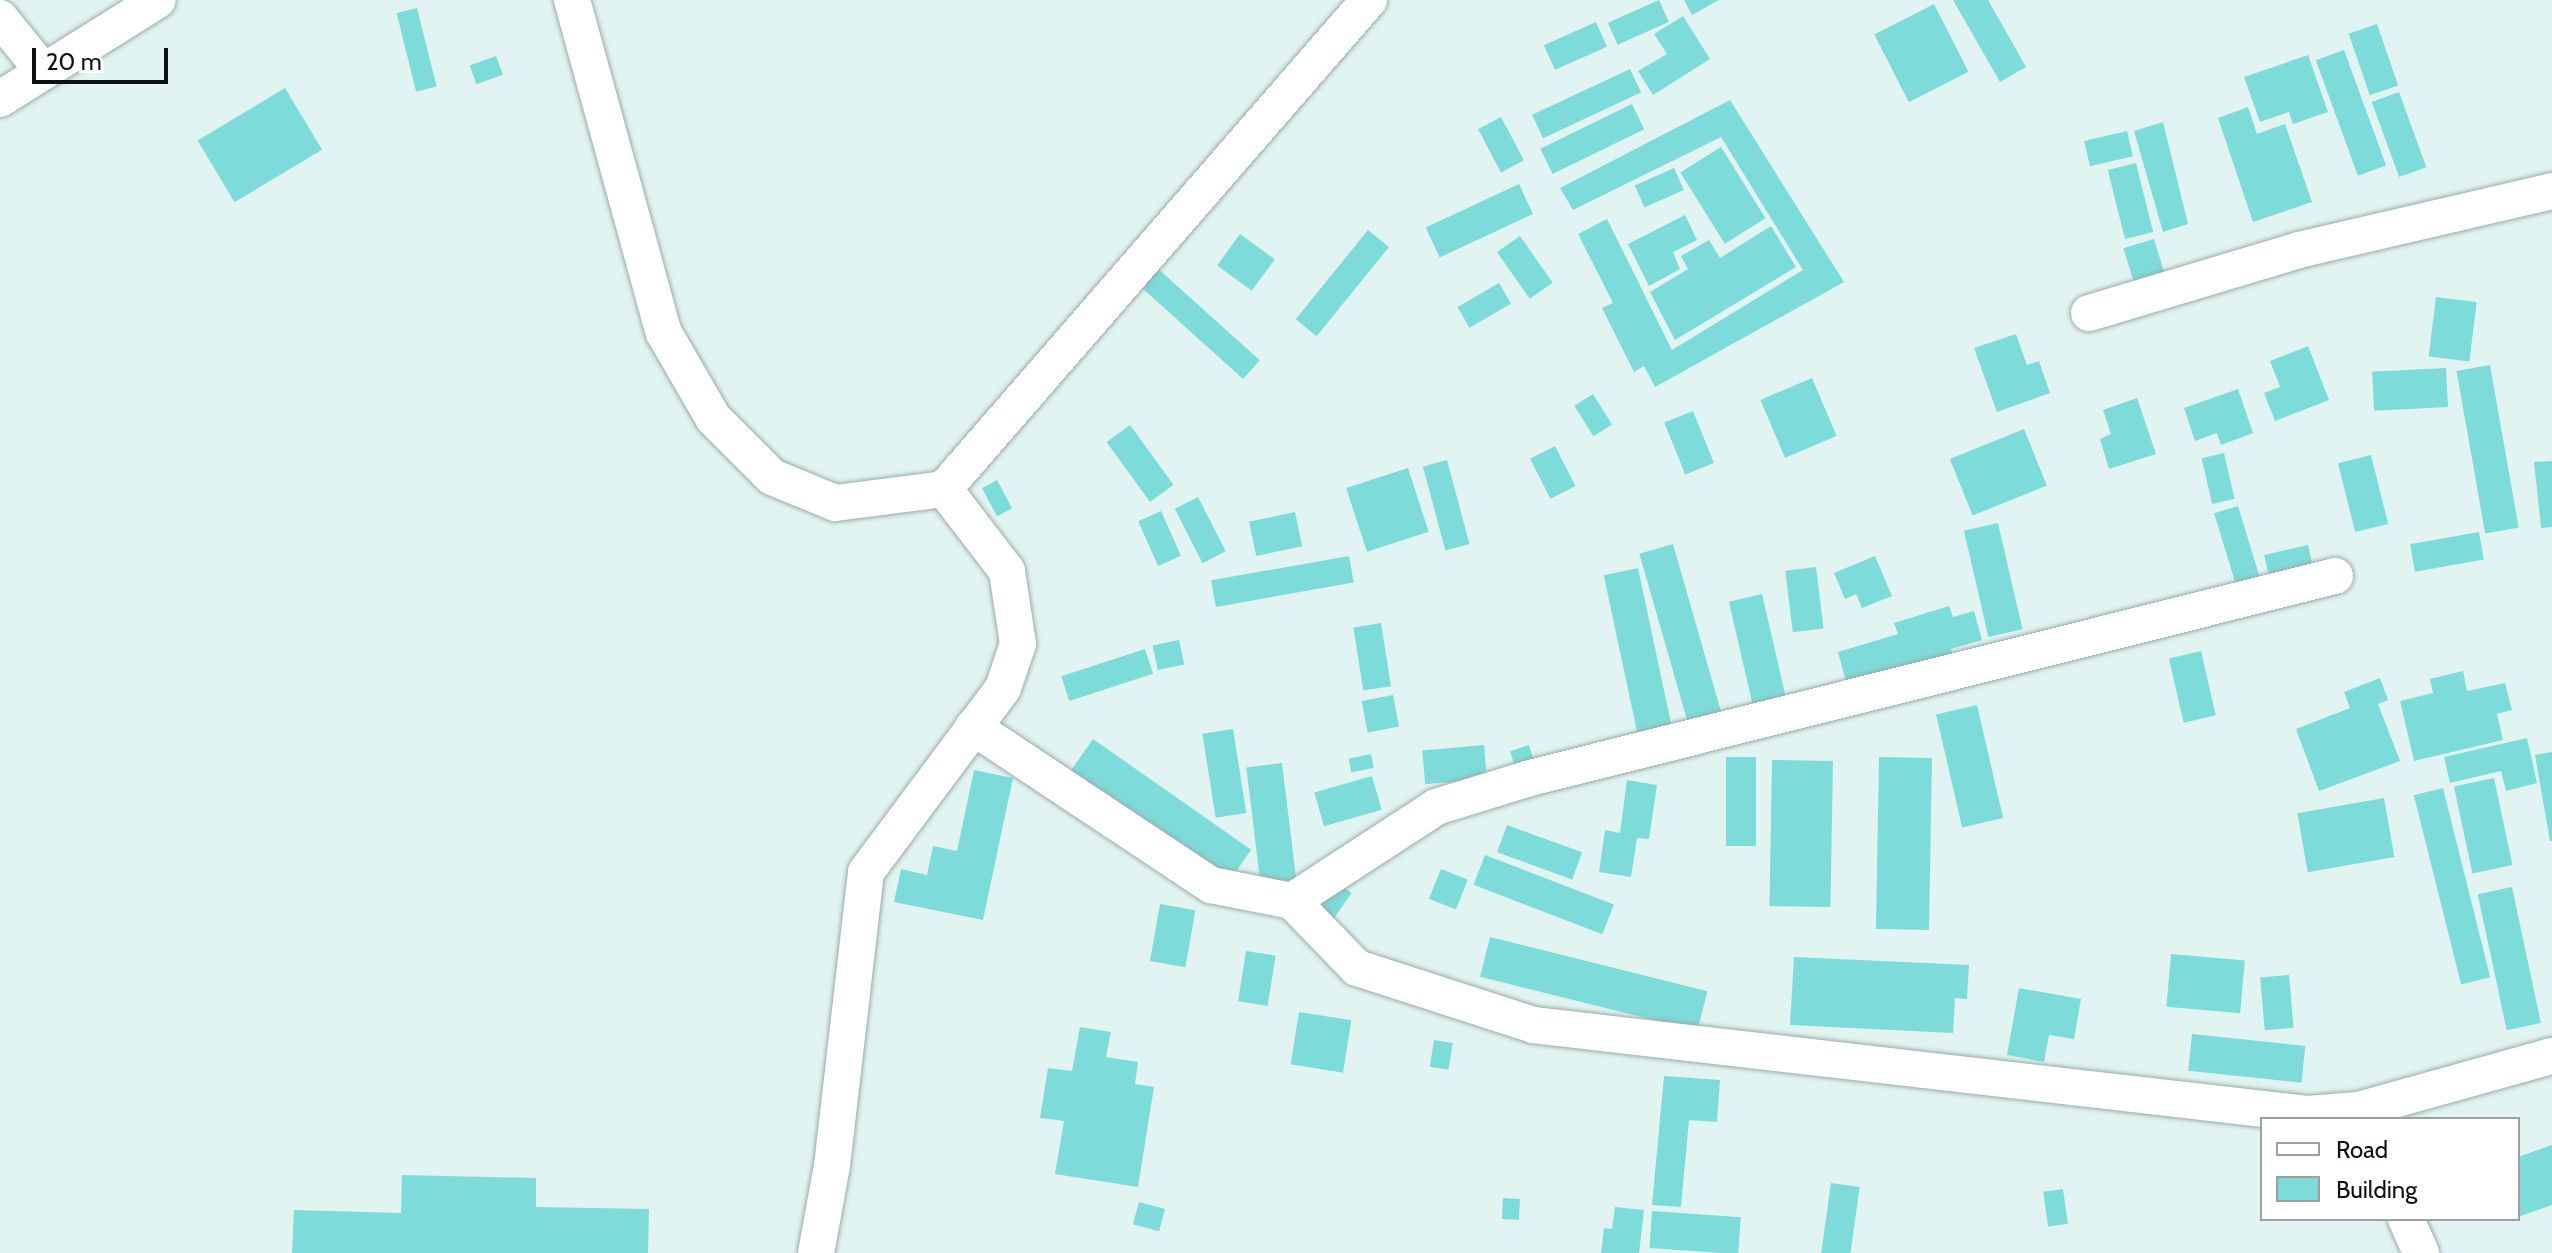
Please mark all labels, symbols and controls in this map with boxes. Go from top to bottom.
scale bar [36,32,172,82]
text: 20 m [46,47,102,76]
legend [2260,1117,2520,1221]
text: Road [2336,1135,2388,1164]
text: Building [2336,1175,2417,1204]

